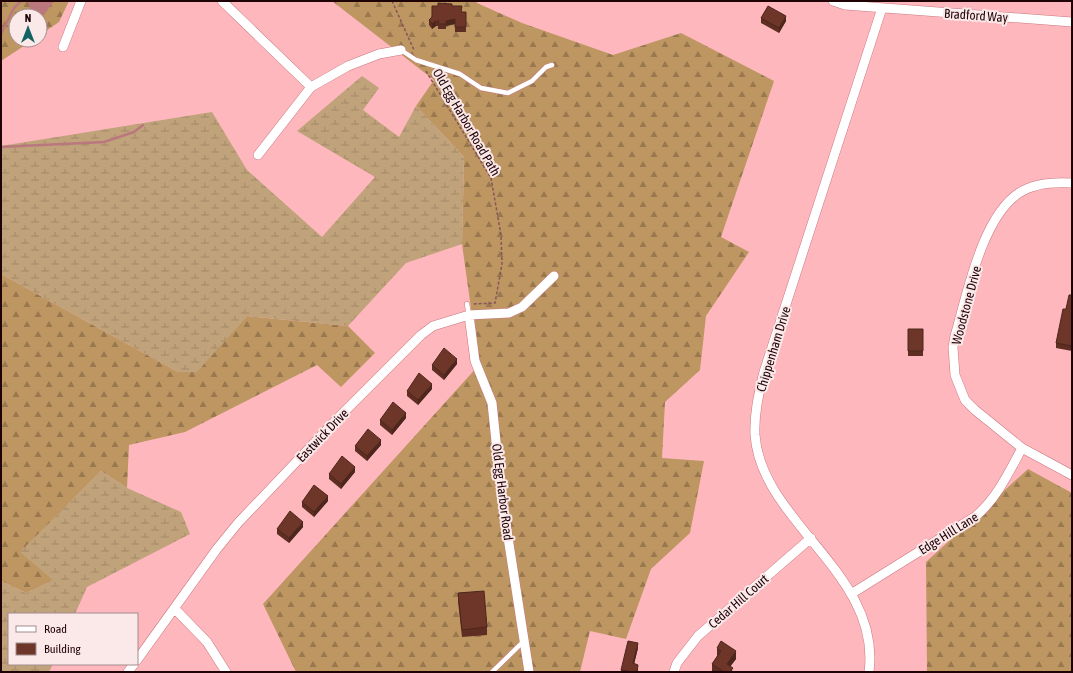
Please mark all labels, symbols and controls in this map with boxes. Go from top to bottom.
street label: Bradford Way [944,6,1009,25]
north arrow [8,8,48,48]
text: N [25,12,31,24]
street label: Old Egg Harbor Road Path [430,66,503,178]
street label: Woodstone Drive [949,264,984,346]
street label: Chippenham Drive [753,305,794,394]
street label: Eastwick Drive [293,406,352,465]
street label: Old Egg Harbor Road [489,443,516,541]
street label: Edge Hill Lane [916,509,981,558]
street label: Cedar Hill Court [705,571,772,631]
legend [8,613,138,665]
text: Road [44,622,67,636]
text: Building [44,642,82,656]

